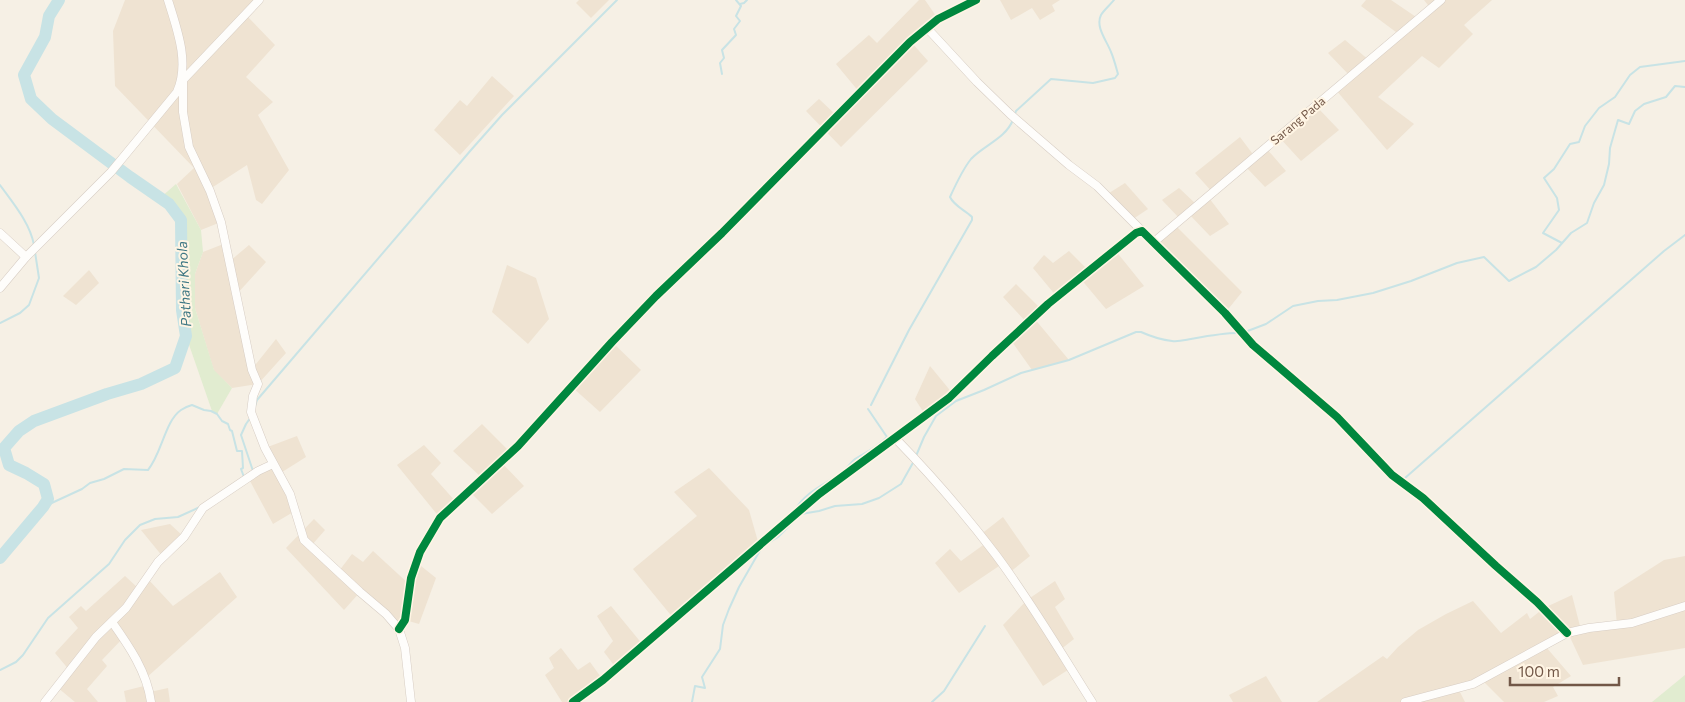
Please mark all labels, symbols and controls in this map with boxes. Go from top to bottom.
street label: Sarang Pada [1267,93,1328,147]
water label: Pathari Khola [173,241,194,327]
scale bar [1510,654,1619,686]
text: 100 m [1518,662,1560,680]

